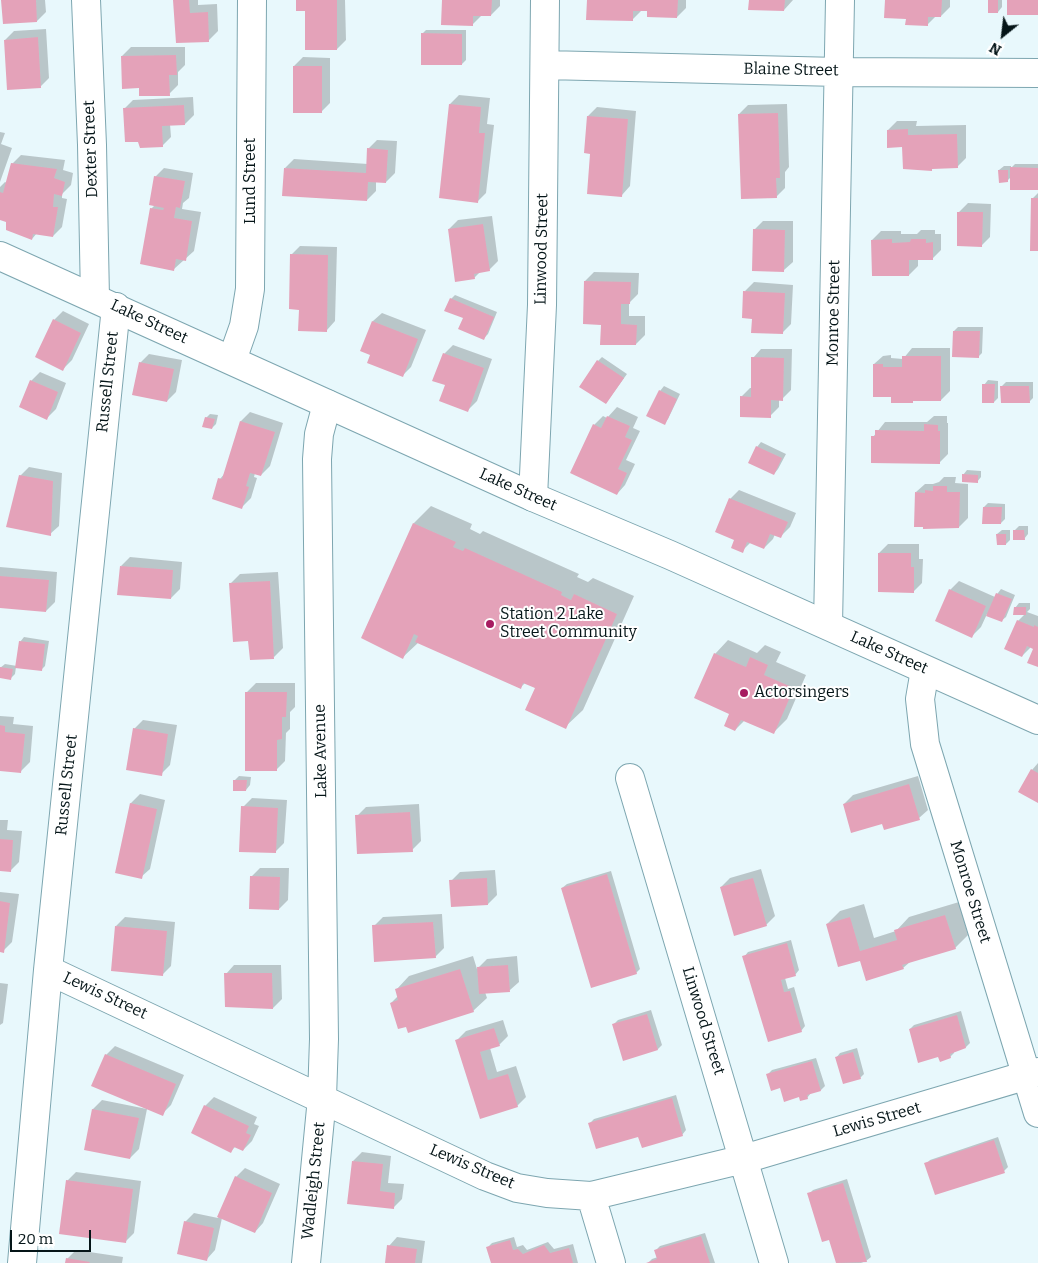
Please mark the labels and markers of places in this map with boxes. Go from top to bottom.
place label: Station 2 Lake Street Community [500,605,637,643]
marker: Station 2 Lake Street Community [484,618,496,630]
place label: Actorsingers [754,683,849,703]
marker: Actorsingers [738,687,750,699]

